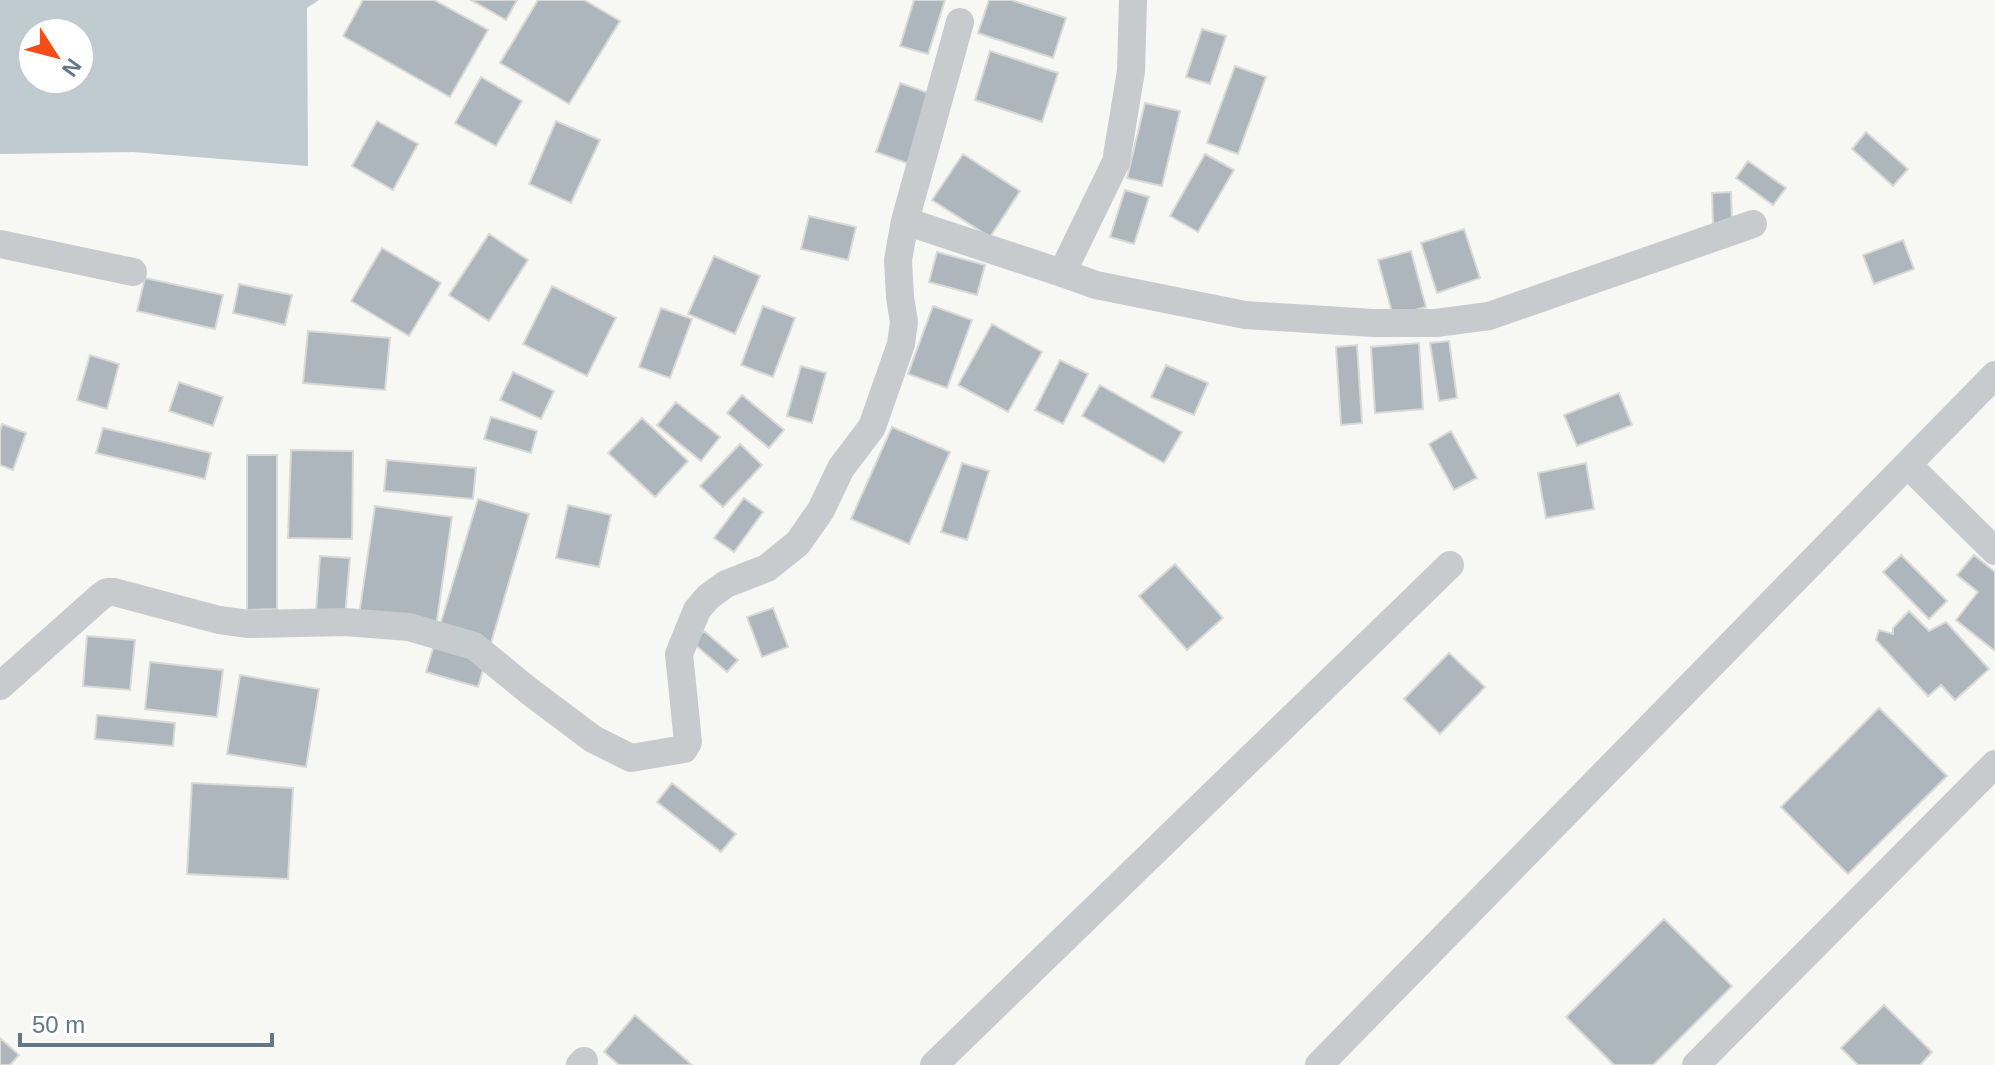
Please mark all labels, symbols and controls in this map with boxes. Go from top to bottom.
north arrow [16,16,96,96]
text: N [57,54,87,81]
scale bar [20,997,272,1047]
text: 50 m [32,1011,85,1038]

